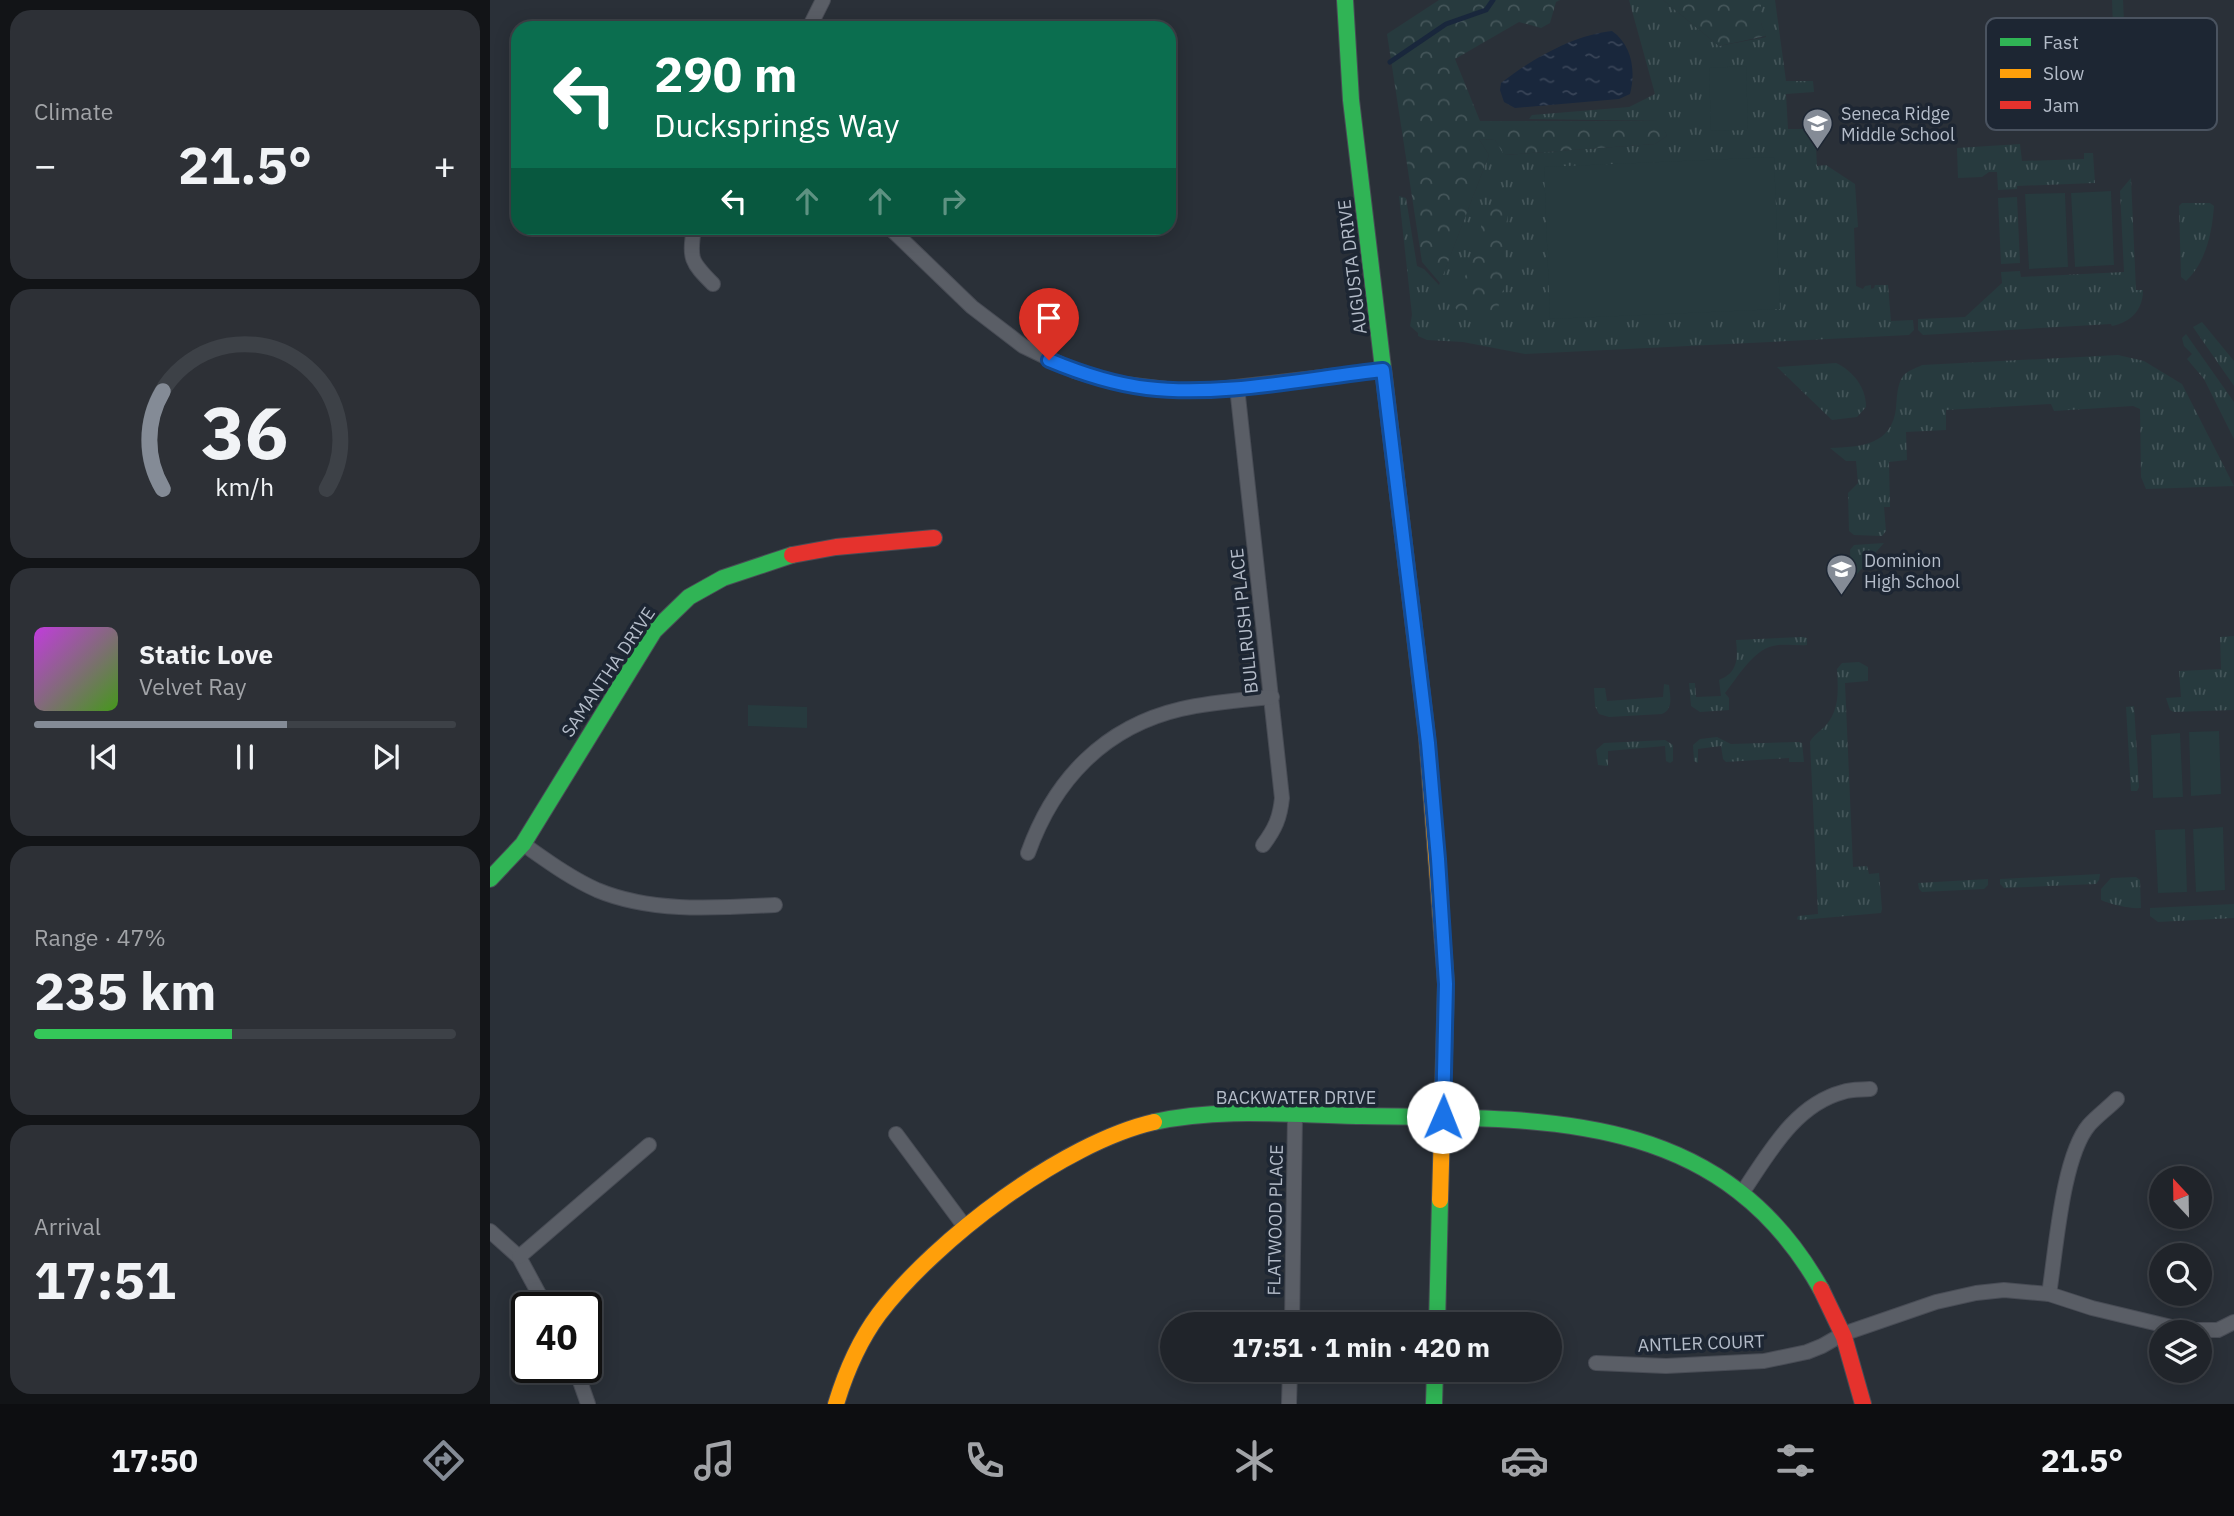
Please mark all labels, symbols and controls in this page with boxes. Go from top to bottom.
legend [1986,18,2217,130]
text: Fast [2043,30,2079,54]
text: 290 m [654,42,798,105]
icon: left [539,49,630,140]
text: Slow [2043,61,2084,85]
text: Jam [2043,93,2079,117]
text: Climate [34,96,113,126]
place label: Seneca Ridge Middle School [1841,102,1955,146]
text: Ducksprings Way [654,104,899,146]
school or university icon: Seneca Ridge Middle School [1801,106,1835,150]
text: 21.5° [178,131,312,198]
text: − [34,140,57,189]
text: + [433,140,456,189]
icon: left [715,182,753,220]
icon: ahead [788,182,826,220]
icon: ahead [861,182,899,220]
icon: right [934,182,972,220]
street label: AUGUSTA DRIVE [1332,198,1372,336]
pin [1019,288,1079,360]
icon: arrive [1030,299,1068,337]
text: 36 [201,385,289,480]
text: km/h [216,470,274,503]
street label: BULLRUSH PLACE [1225,547,1263,695]
place label: Dominion High School [1864,549,1960,593]
school or university icon: Dominion High School [1824,553,1858,597]
street label: SAMANTHA DRIVE [556,603,660,741]
text: Static Love [139,637,273,671]
text: Velvet Ray [139,671,246,701]
icon: previous [85,738,123,776]
icon: pause [226,738,264,776]
icon: next [367,738,405,776]
text: Range · 47% [34,922,166,952]
text: 235 km [34,957,216,1024]
position arrow [1406,1080,1480,1154]
street label: BACKWATER DRIVE [1216,1086,1376,1109]
street label: FLATWOOD PLACE [1262,1144,1288,1296]
north arrow [2149,1166,2212,1228]
map controls [2149,1166,2212,1383]
text: Arrival [34,1211,101,1241]
button: search [2149,1243,2212,1306]
text: 17:51 [34,1246,176,1313]
speed limit sign: 40 [511,1292,602,1383]
button: layers [2149,1320,2212,1383]
street label: ANTLER COURT [1637,1329,1765,1357]
text: 17:51 · 1 min · 420 m [1232,1330,1490,1364]
icon: directions [419,1436,468,1485]
icon: music [690,1436,739,1485]
icon: phone [960,1436,1009,1485]
icon: climate [1230,1436,1279,1485]
icon: car [1500,1436,1549,1485]
icon: filters [1771,1436,1820,1485]
text: 17:50 [111,1439,198,1481]
text: 21.5° [2041,1439,2123,1481]

